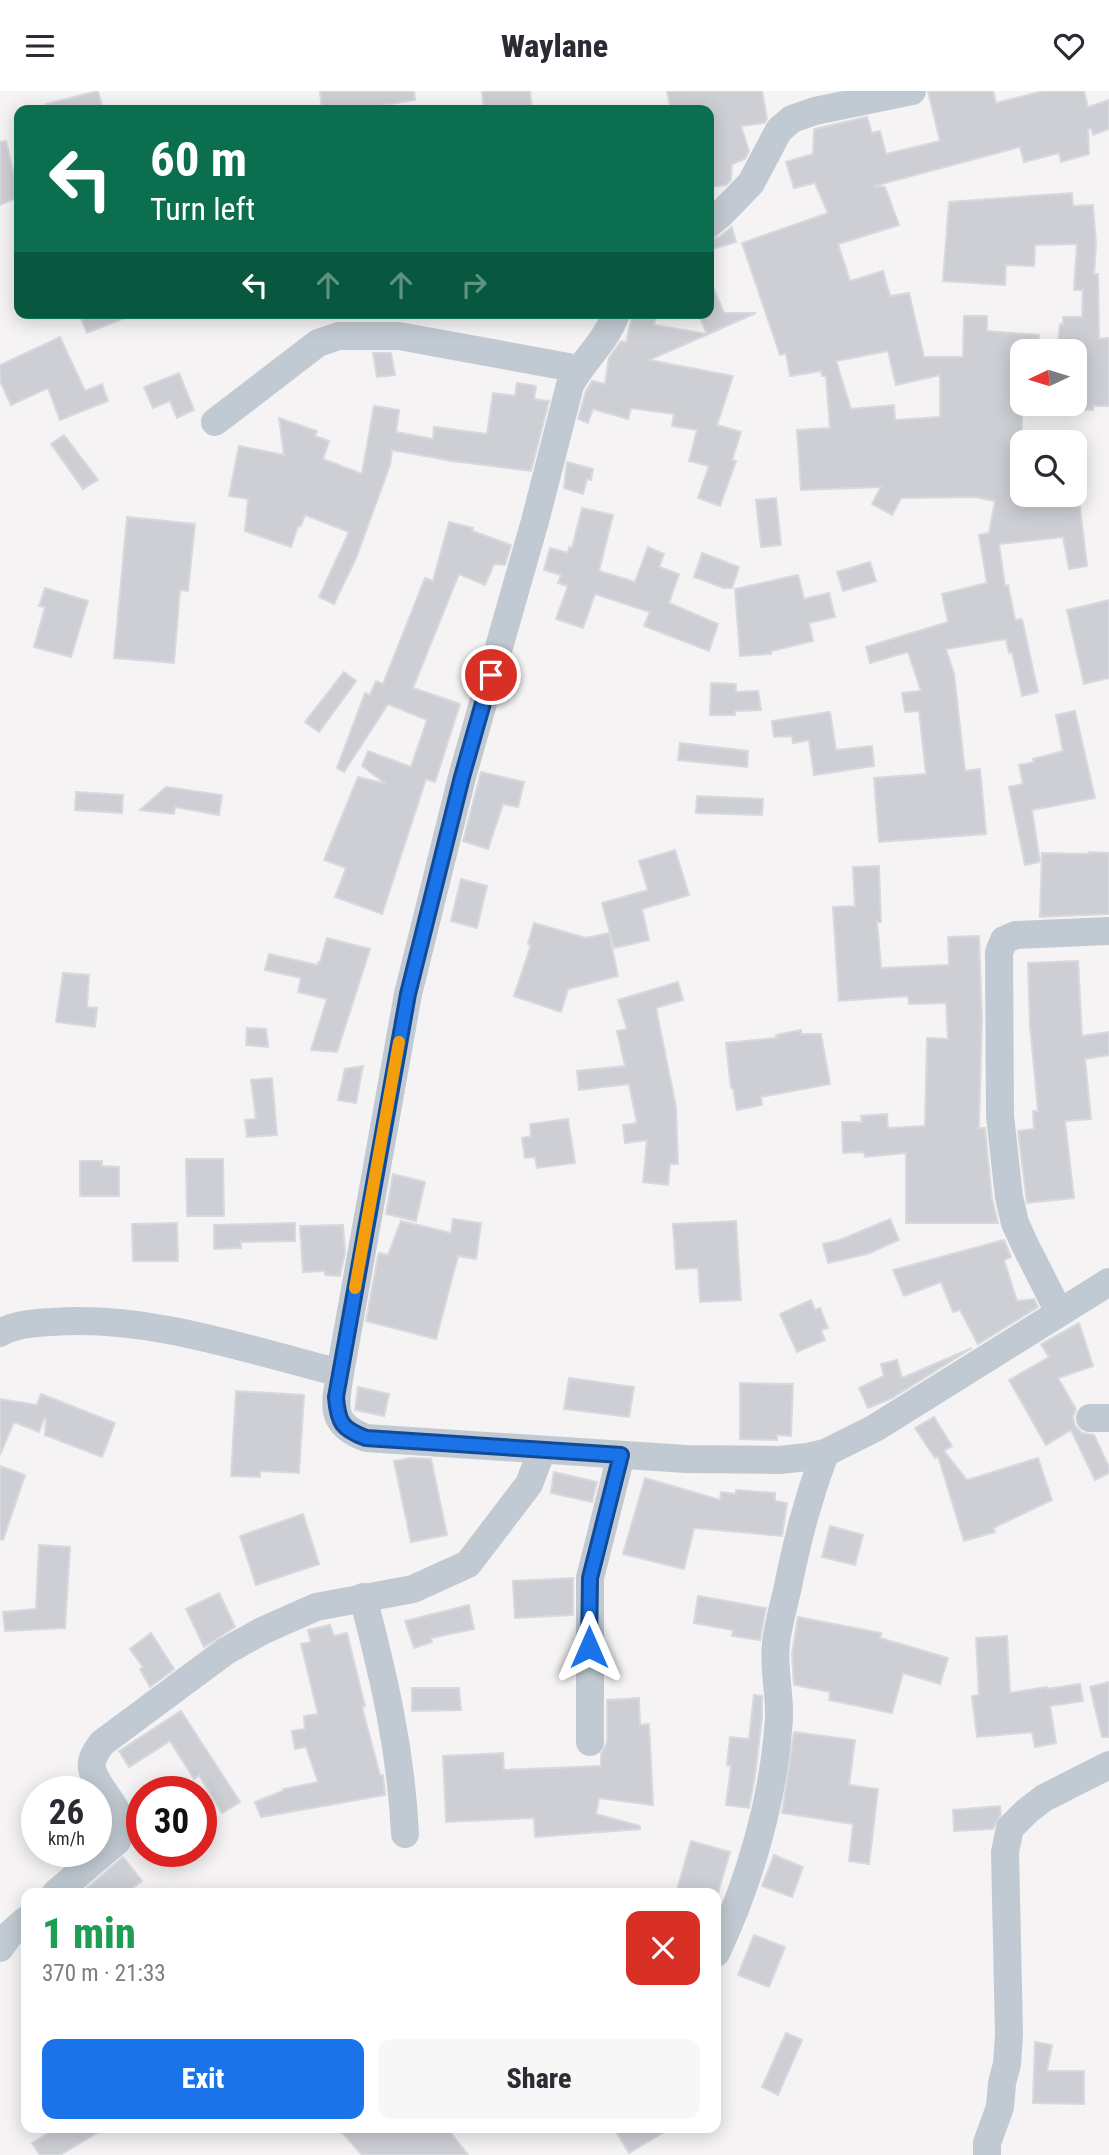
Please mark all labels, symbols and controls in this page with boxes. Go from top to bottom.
icon: menu [21,27,59,65]
text: Waylane [501,27,608,65]
icon: heart [1050,27,1088,65]
text: 60 m [150,131,247,188]
icon: left [35,133,126,224]
text: Turn left [150,190,255,228]
icon: left [236,266,274,304]
icon: ahead [309,266,347,304]
icon: ahead [382,266,420,304]
icon: right [455,266,493,304]
north arrow [1010,339,1087,417]
map controls [1010,339,1087,507]
button: search [1010,430,1087,507]
pin [461,645,521,705]
icon: arrive [472,656,510,694]
position arrow [552,1610,626,1684]
speed limit sign: 30 [126,1776,217,1867]
text: 26 [49,1792,84,1833]
text: km/h [48,1828,85,1849]
text: 1 min [42,1909,136,1958]
button: close [626,1911,700,1985]
text: 370 m · 21:33 [42,1960,166,1987]
button: Exit [42,2039,364,2119]
button: Share [378,2039,700,2119]

